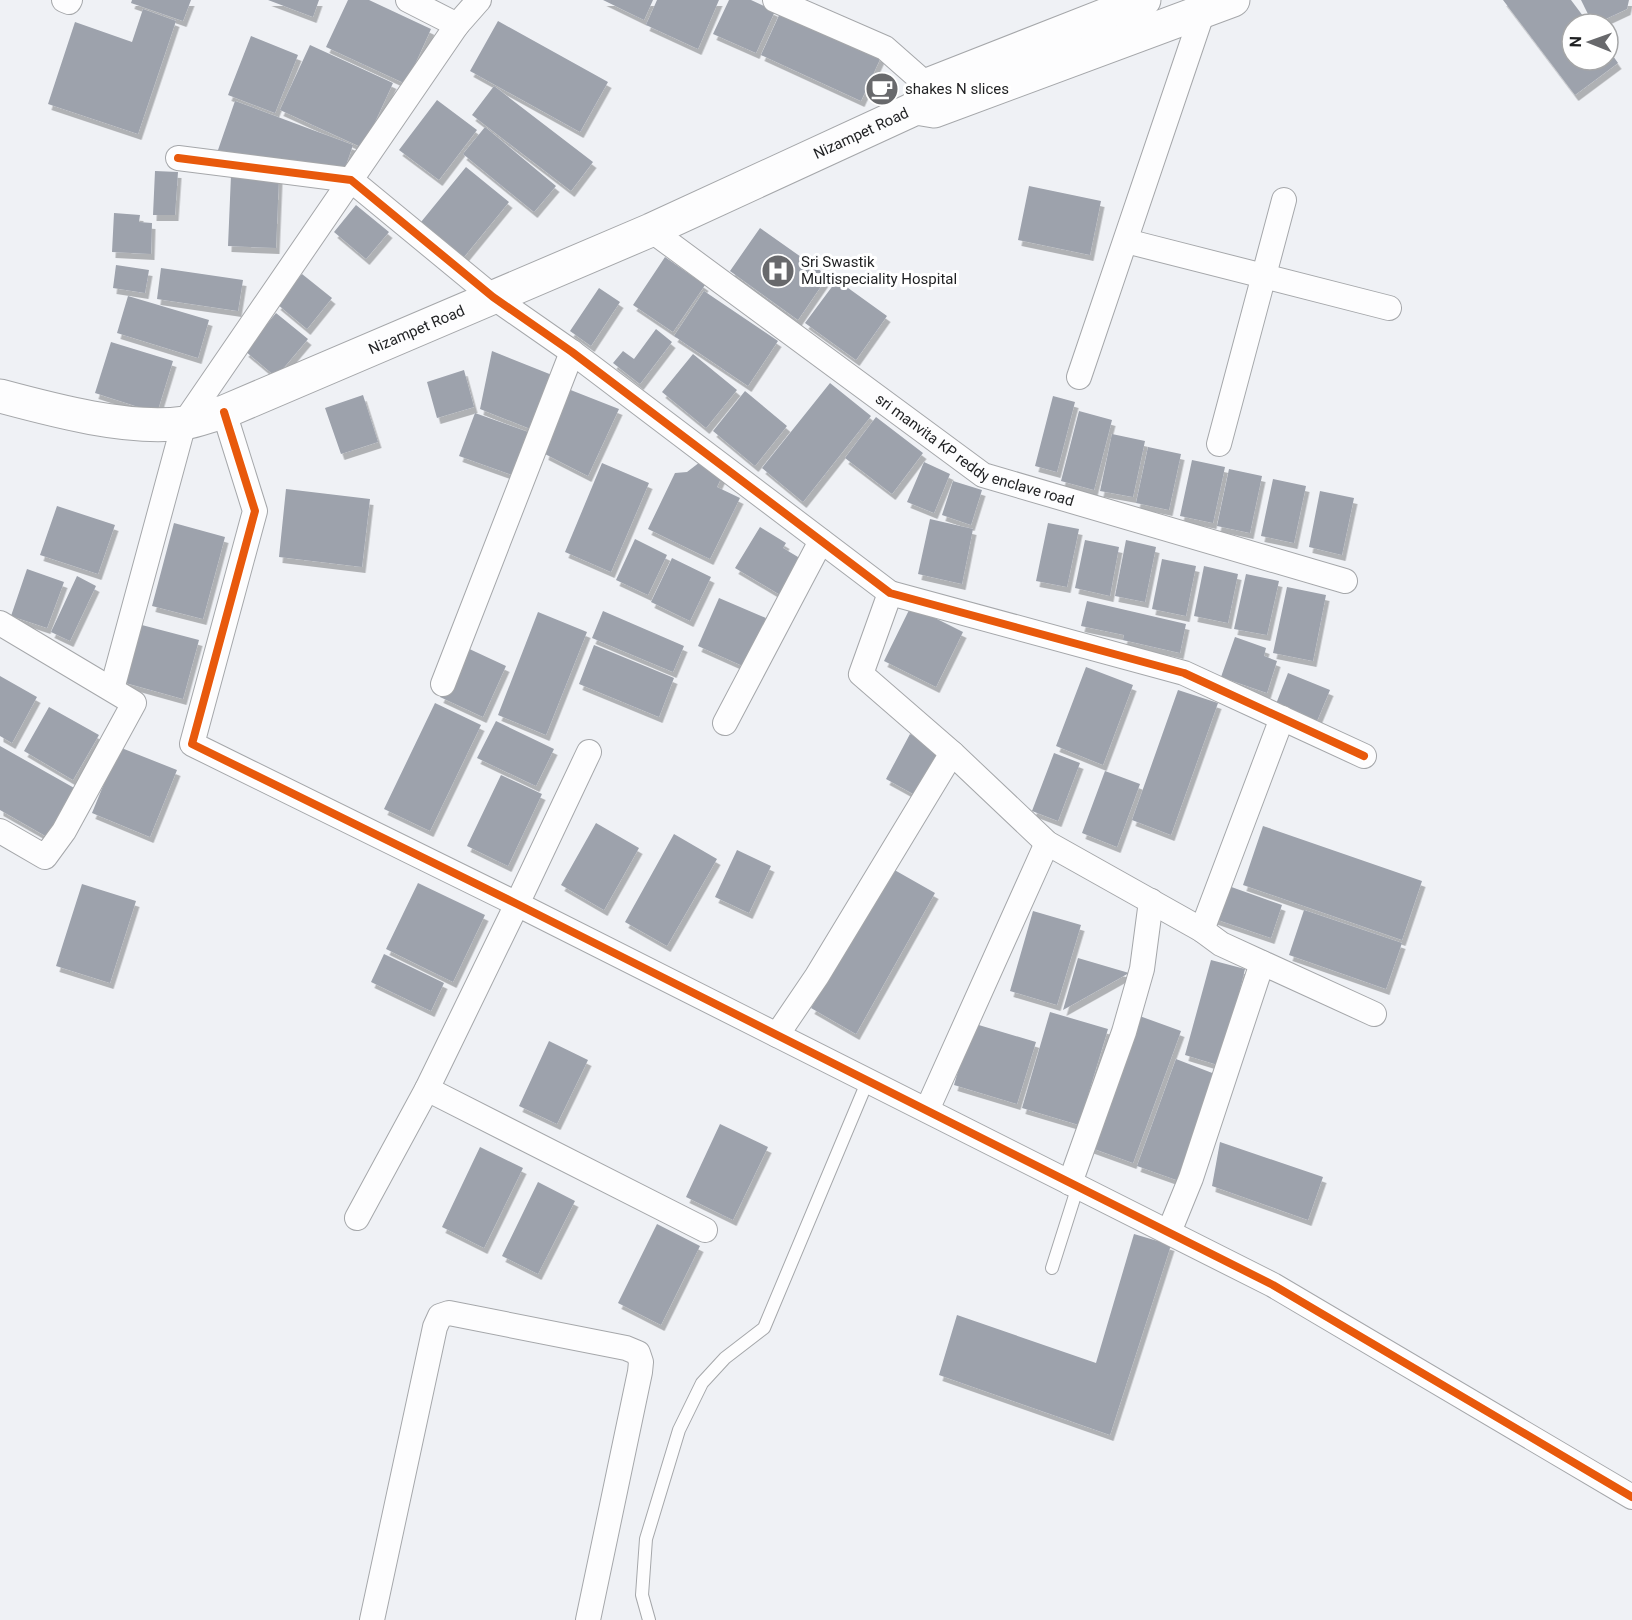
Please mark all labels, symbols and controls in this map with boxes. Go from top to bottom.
north arrow [1560,12,1620,72]
text: N [1566,36,1585,48]
cafe icon: shakes N slices [864,71,900,107]
place label: shakes N slices [905,80,1009,98]
street label: Nizampet Road [811,104,911,163]
hospital icon: Sri Swastik Multispeciality Hospital [760,253,796,289]
place label: Sri Swastik Multispeciality Hospital [801,253,957,288]
street label: Nizampet Road [366,301,467,358]
street label: sri manvita KP reddy enclave road [872,390,1076,510]

